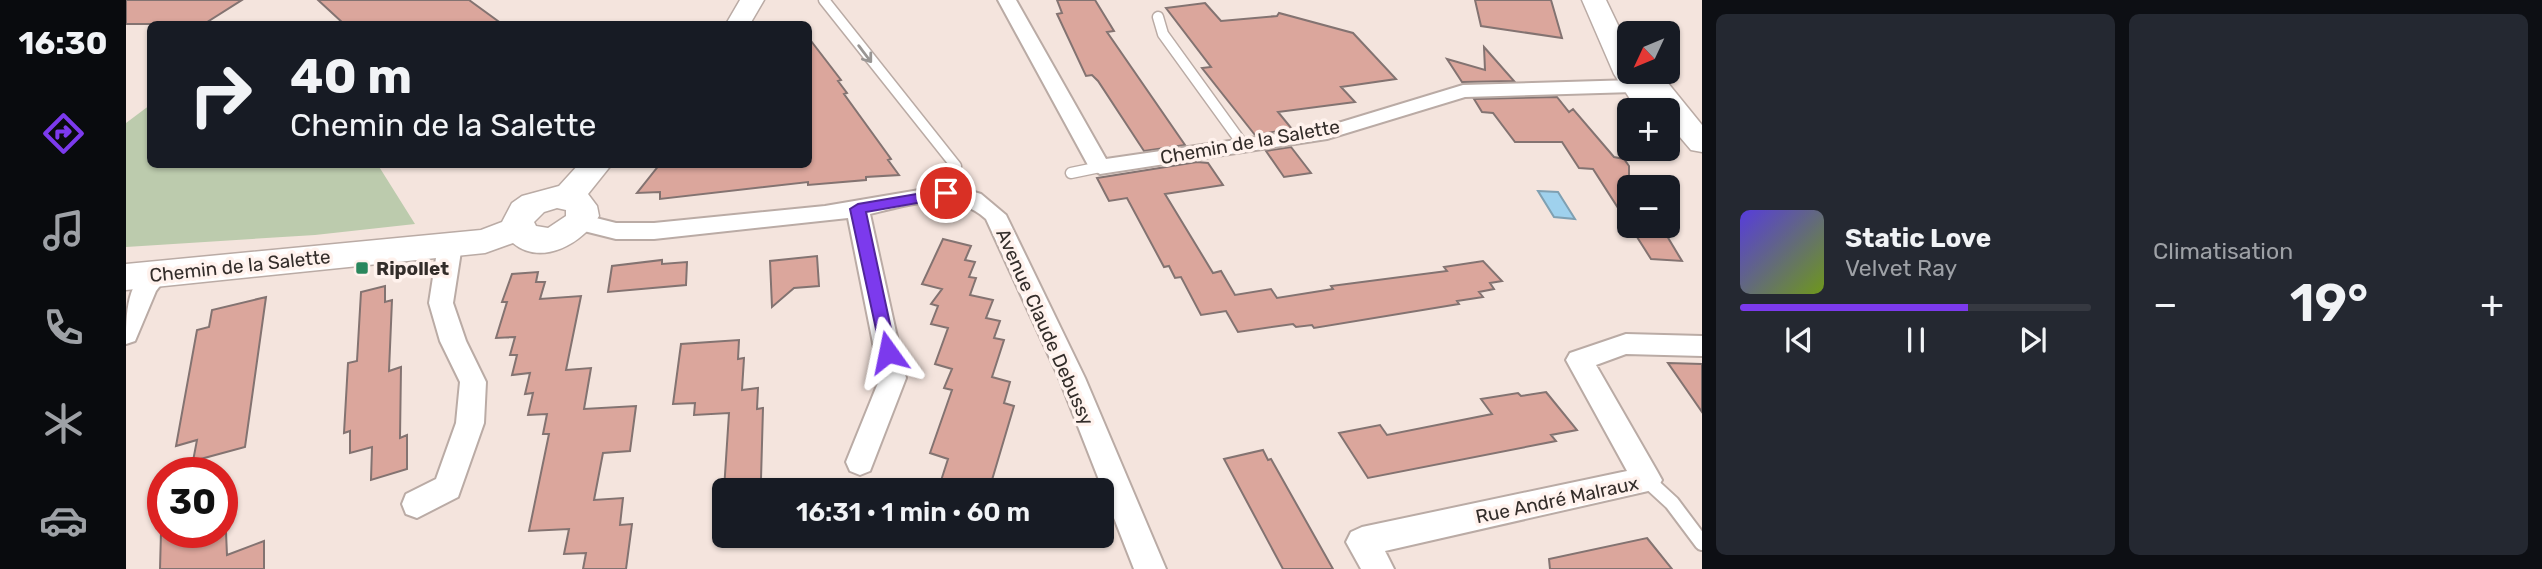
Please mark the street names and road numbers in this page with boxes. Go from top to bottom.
street label: Chemin de la Salette [1158,115,1342,169]
street label: Avenue Claude Debussy [991,225,1099,429]
street label: Chemin de la Salette [148,245,332,287]
street label: Rue André Malraux [1473,471,1641,529]

